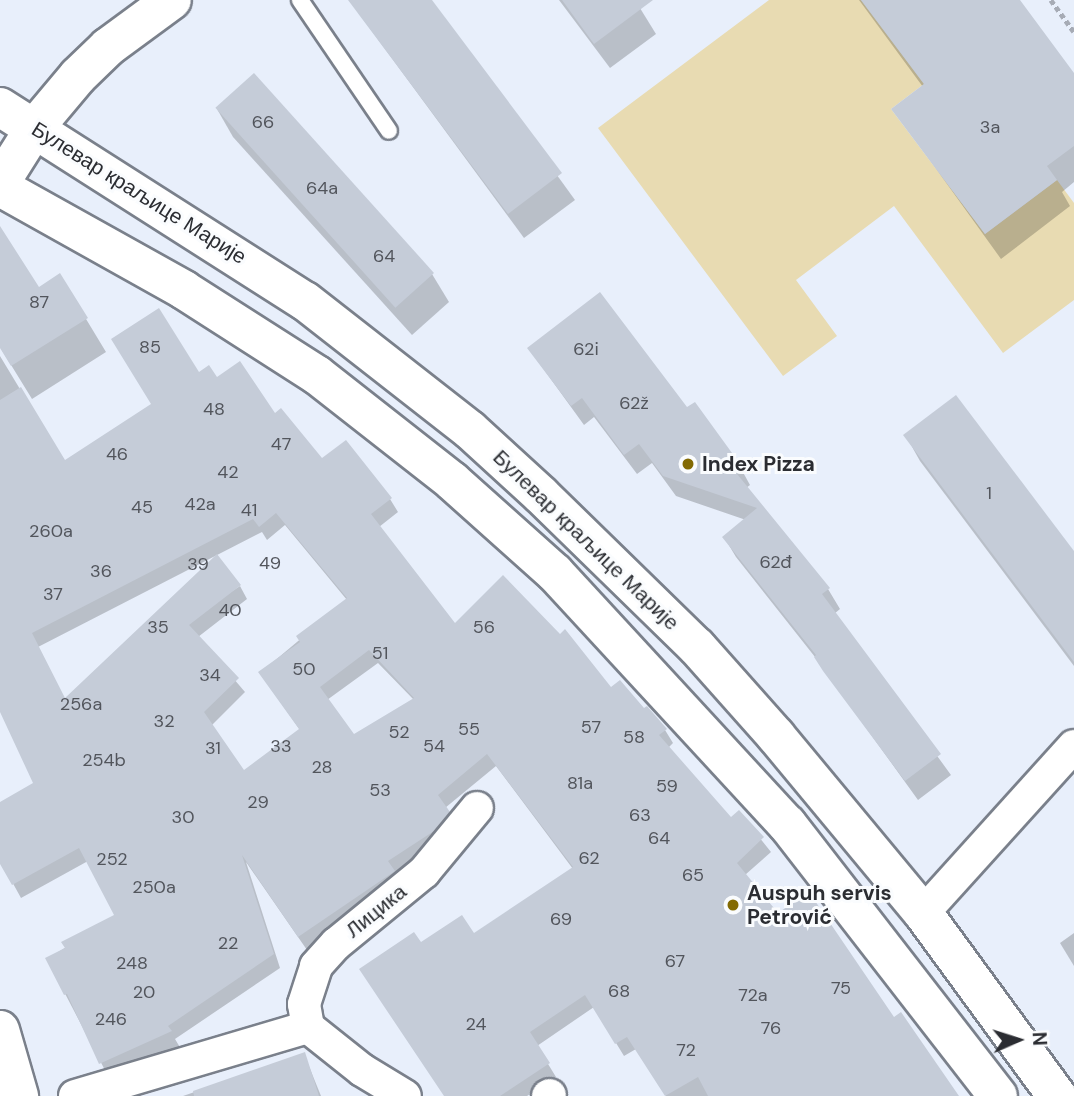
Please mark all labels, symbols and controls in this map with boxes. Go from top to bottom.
house number: 66 [252,111,274,133]
street label: Булевар краљице Марије [27,116,251,270]
house number: 3a [980,116,1000,138]
house number: 64a [306,177,338,199]
house number: 64 [373,245,395,267]
house number: 87 [29,291,49,313]
house number: 85 [139,336,161,358]
house number: 62i [573,338,599,360]
house number: 62ž [619,392,649,414]
house number: 48 [203,398,225,420]
house number: 47 [271,433,291,455]
house number: 46 [106,443,128,465]
street label: Булевар краљице Марије [488,445,684,635]
place label: Index Pizza [702,451,815,477]
marker: Index Pizza [680,456,696,472]
house number: 42 [217,461,239,483]
house number: 1 [986,482,992,504]
house number: 42a [184,493,216,515]
house number: 45 [131,496,153,518]
house number: 41 [241,499,257,521]
house number: 260a [29,520,73,542]
house number: 62đ [759,551,793,573]
house number: 49 [259,552,281,574]
house number: 39 [187,553,209,575]
house number: 36 [90,560,112,582]
house number: 37 [43,583,63,605]
house number: 40 [218,599,242,621]
house number: 35 [147,616,169,638]
house number: 56 [473,616,495,638]
house number: 51 [372,642,388,664]
house number: 50 [292,658,316,680]
house number: 34 [199,664,221,686]
house number: 256a [60,693,102,715]
house number: 32 [153,710,175,732]
house number: 57 [581,716,601,738]
house number: 55 [458,718,480,740]
house number: 52 [388,721,410,743]
house number: 58 [623,726,645,748]
house number: 33 [270,735,292,757]
house number: 54 [423,735,445,757]
house number: 31 [205,737,221,759]
house number: 254b [82,749,126,771]
house number: 28 [311,756,333,778]
house number: 81a [567,772,593,794]
house number: 59 [656,775,678,797]
house number: 53 [369,779,391,801]
house number: 29 [247,791,269,813]
house number: 63 [629,804,651,826]
house number: 30 [172,806,194,828]
house number: 64 [648,827,670,849]
house number: 62 [578,847,600,869]
house number: 252 [96,848,128,870]
house number: 65 [682,864,704,886]
house number: 250a [132,876,176,898]
street label: Лицика [341,879,411,943]
place label: Auspuh servis Petrović [747,880,892,930]
marker: Auspuh servis Petrović [725,897,741,913]
house number: 69 [550,908,572,930]
house number: 22 [218,932,238,954]
house number: 67 [665,950,685,972]
house number: 248 [116,952,148,974]
house number: 75 [831,977,851,999]
house number: 68 [608,980,630,1002]
house number: 20 [133,981,155,1003]
house number: 72a [738,984,768,1006]
north arrow [983,1005,1053,1075]
house number: 246 [95,1008,127,1030]
house number: 24 [466,1013,486,1035]
house number: 76 [761,1017,781,1039]
text: N [1027,1031,1052,1046]
house number: 72 [676,1039,696,1061]

